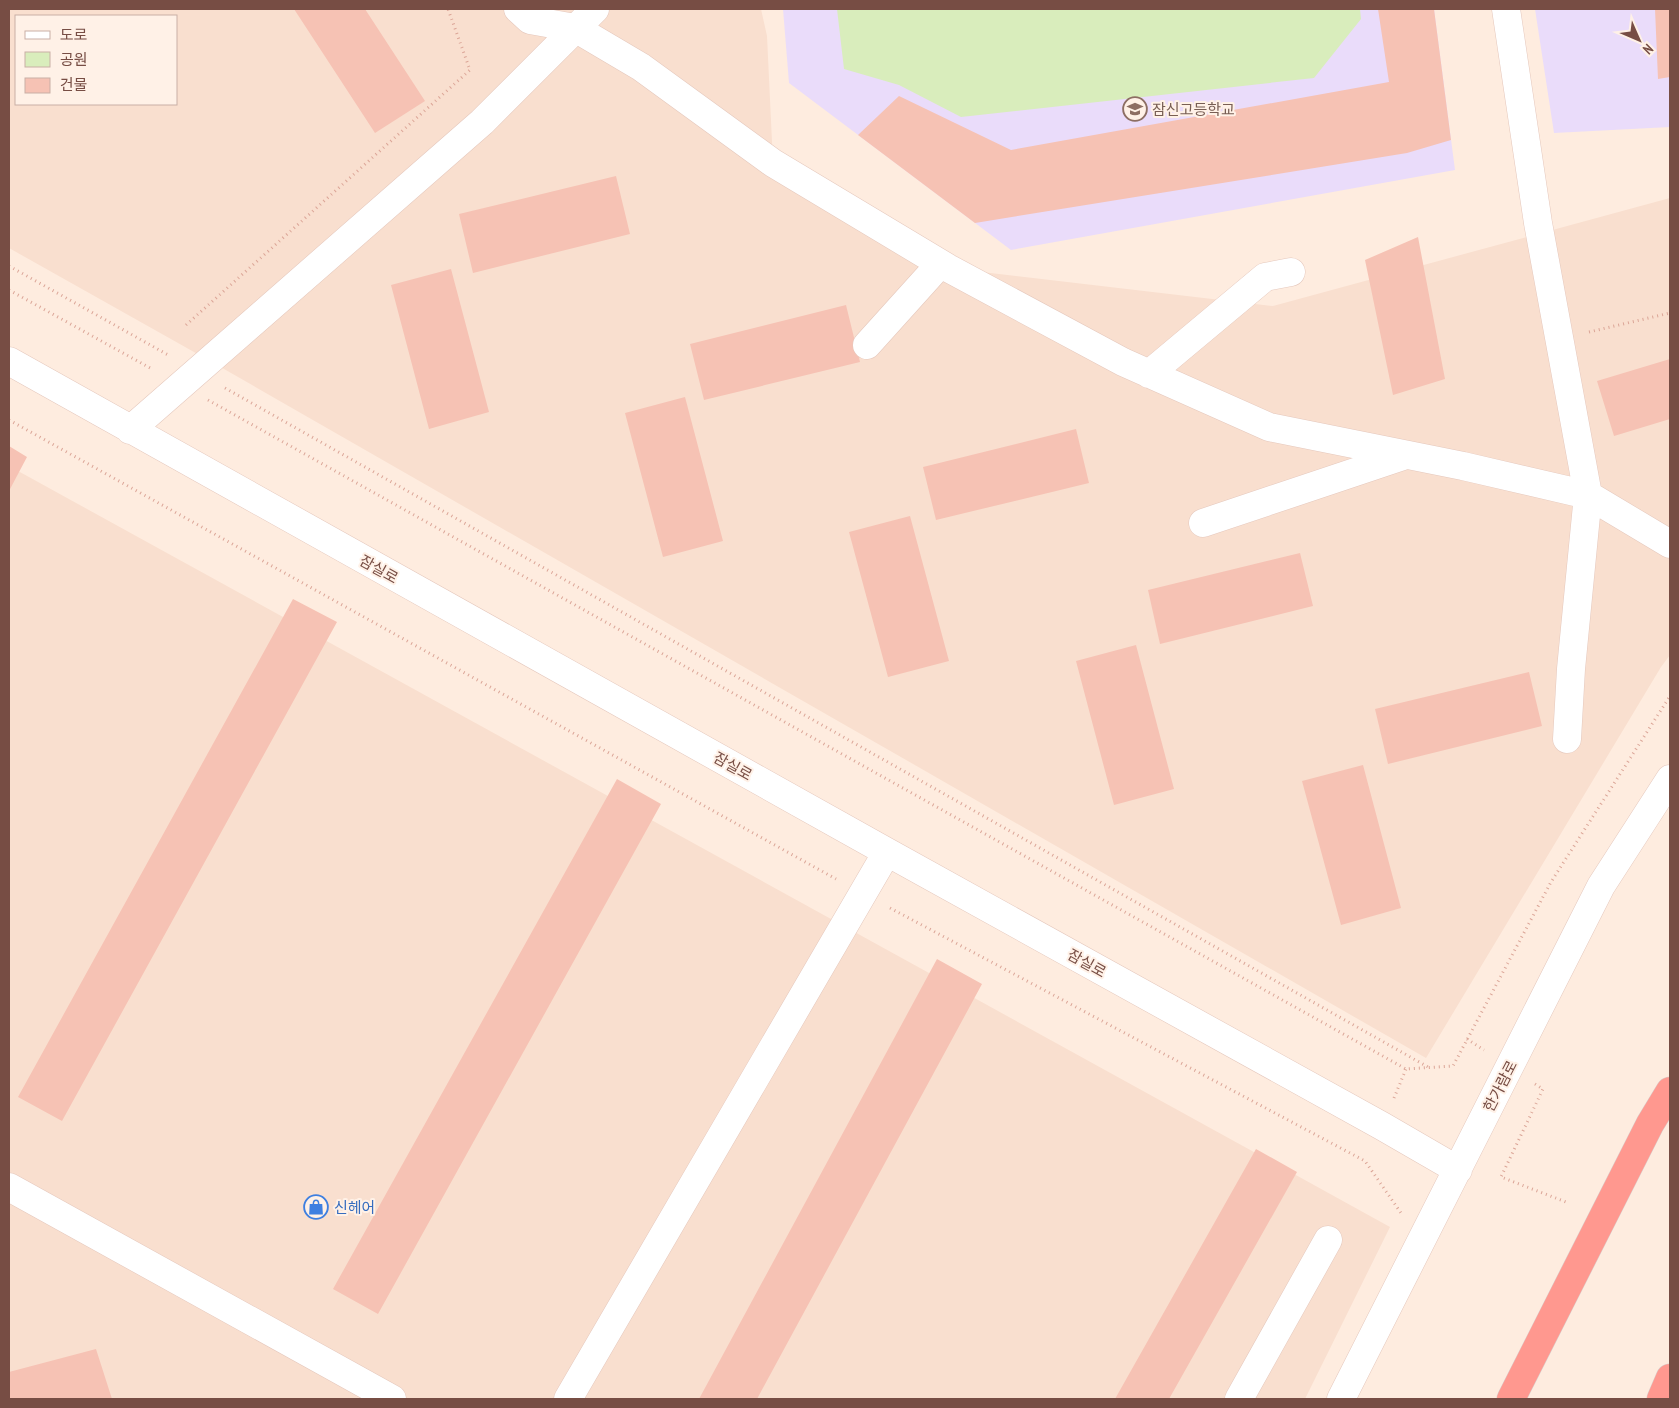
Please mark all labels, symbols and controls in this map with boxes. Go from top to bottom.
legend [15,15,178,105]
north arrow [1614,15,1664,65]
text: 도로 [60,25,88,44]
text: N [1639,40,1657,58]
text: 공원 [60,50,88,69]
text: 건물 [60,75,88,94]
school or university icon: 잠신고등학교 [1122,96,1148,122]
place label: 잠신고등학교 [1152,100,1235,119]
street label: 잠실로 [356,551,402,587]
street label: 잠실로 [710,748,756,784]
street label: 잠실로 [1064,945,1110,981]
street label: 한가람로 [1479,1057,1521,1115]
shop icon: 신헤어 [303,1194,329,1220]
place label: 신헤어 [334,1198,375,1217]

